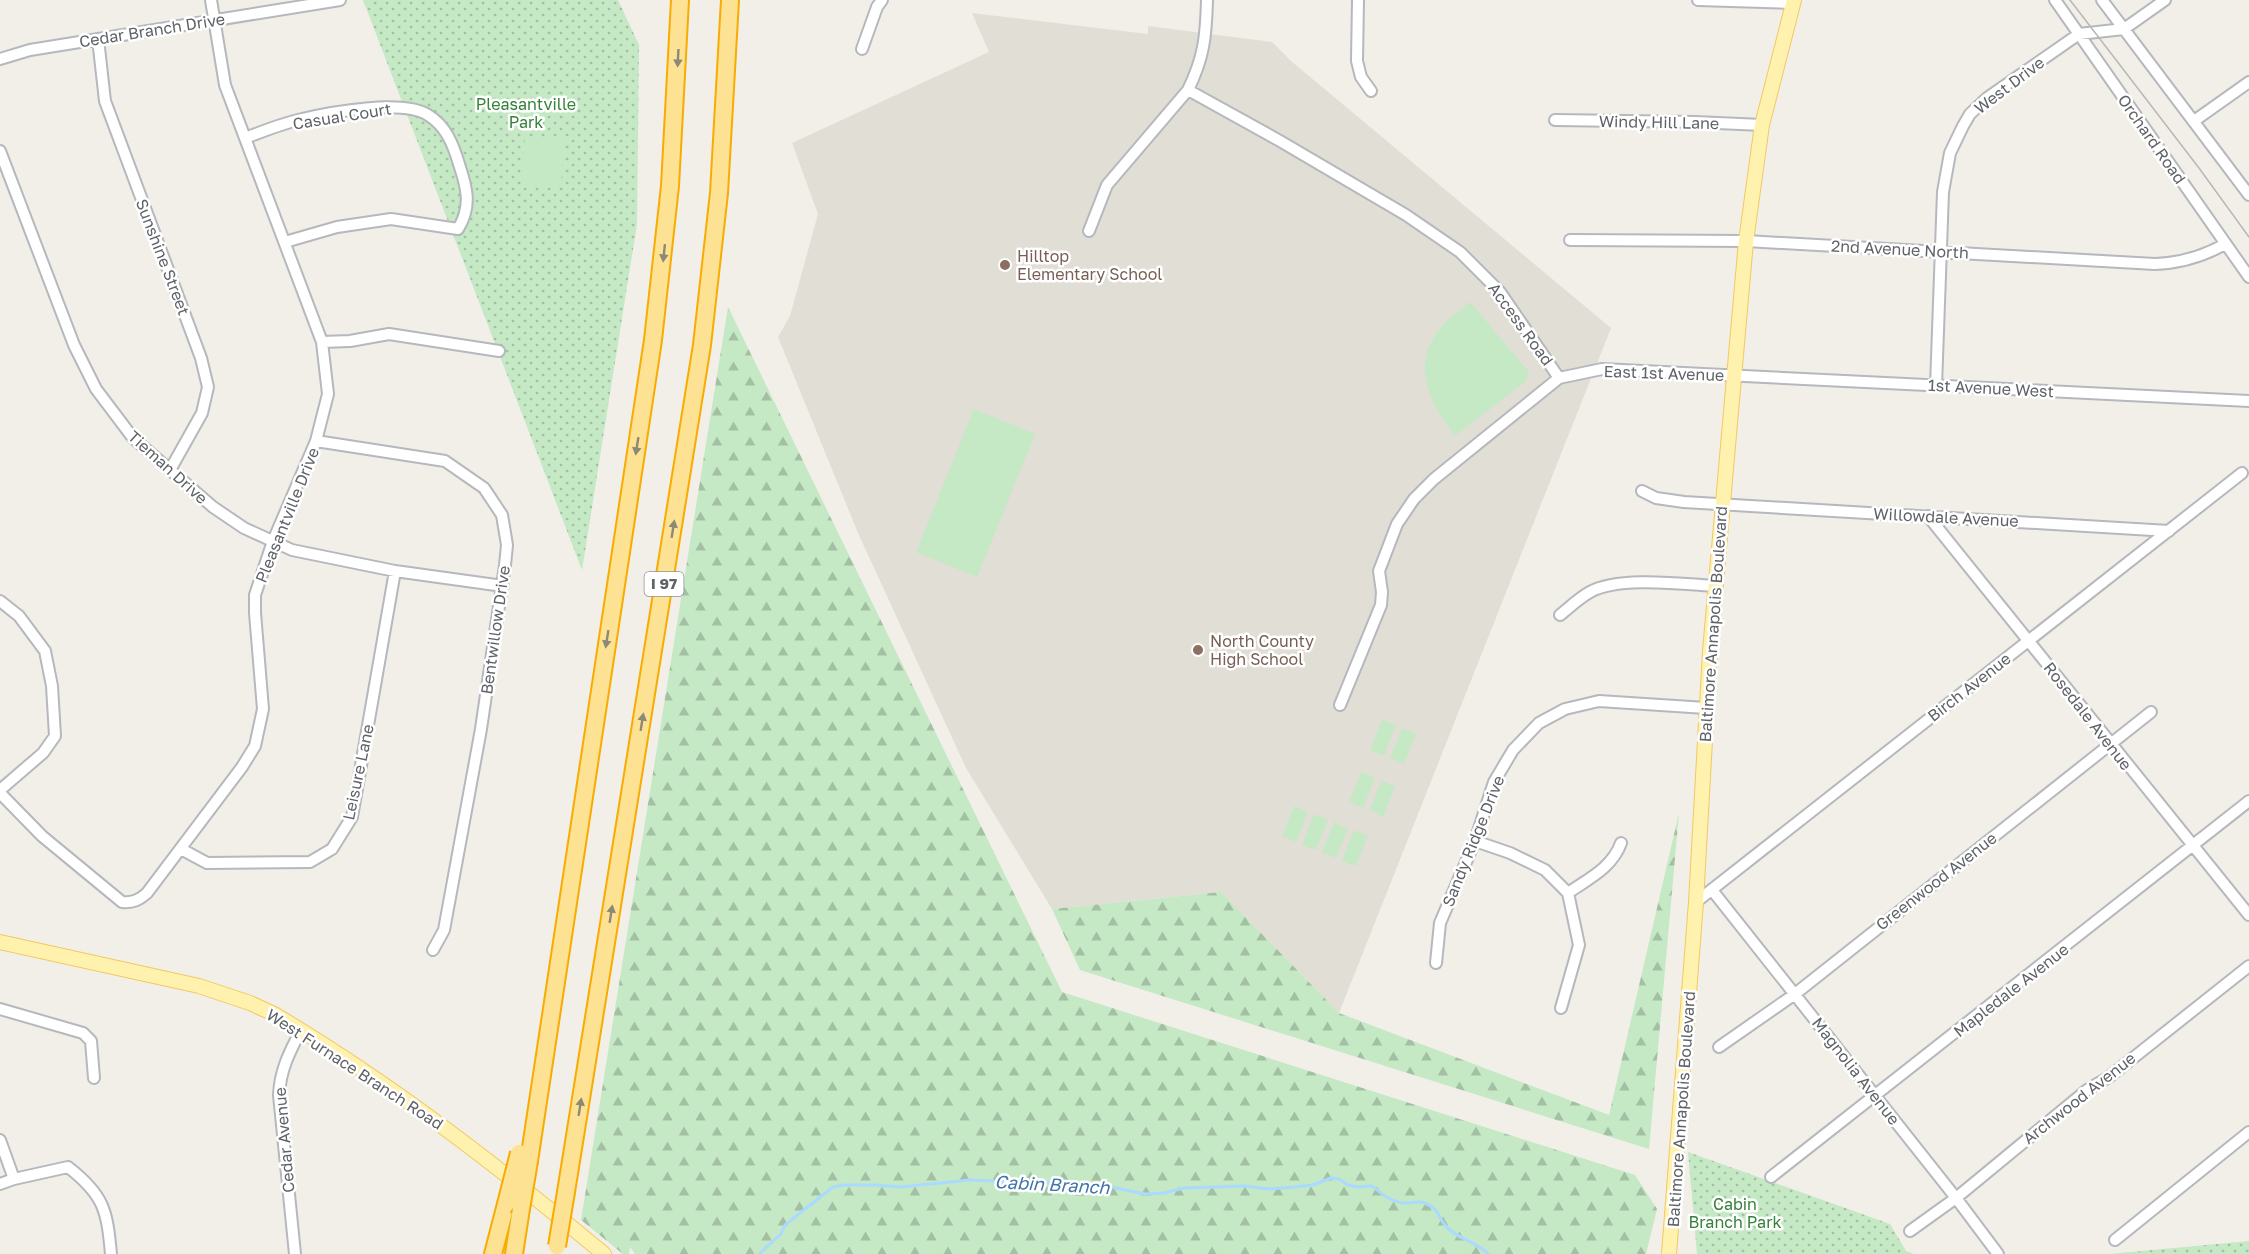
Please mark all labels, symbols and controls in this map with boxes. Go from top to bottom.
street label: Cedar Branch Drive [78,9,226,51]
one-way arrow [674,49,683,68]
street label: West Drive [1970,52,2048,118]
street label: Orchard Road [2114,90,2190,188]
park label: Pleasantville Park [476,94,576,132]
street label: Casual Court [291,98,393,134]
street label: Windy Hill Lane [1599,111,1719,133]
street label: Sunshine Street [132,196,194,318]
street label: 2nd Avenue North [1831,235,1969,263]
one-way arrow [659,243,668,262]
place label: Hilltop Elementary School [1017,246,1162,284]
marker: Hilltop Elementary School [998,258,1012,272]
street label: Access Road [1484,279,1558,369]
street label: East 1st Avenue [1603,361,1725,385]
street label: 1st Avenue West [1928,375,2054,401]
street label: Tieman Drive [124,426,212,508]
one-way arrow [632,437,641,456]
street label: Pleasantville Drive [251,445,323,585]
street label: Willowdale Avenue [1873,503,2019,531]
street label: Baltimore Annapolis Boulevard [1695,505,1731,743]
one-way arrow [669,520,678,539]
street label: Bentwillow Drive [476,564,514,696]
road number: I 97 [644,572,684,596]
one-way arrow [603,629,612,648]
place label: North County High School [1210,631,1314,669]
marker: North County High School [1191,643,1205,657]
street label: Birch Avenue [1923,648,2015,726]
street label: Rosedale Avenue [2040,658,2136,774]
one-way arrow [638,712,647,731]
street label: Leisure Lane [338,722,378,822]
street label: Sandy Ridge Drive [1438,772,1508,910]
street label: Greenwood Avenue [1872,828,2000,934]
one-way arrow [607,905,616,924]
street label: Mapledale Avenue [1949,939,2073,1041]
street label: Baltimore Annapolis Boulevard [1663,990,1699,1228]
street label: West Furnace Branch Road [263,1004,447,1134]
street label: Magnolia Avenue [1808,1013,1904,1129]
street label: Archwood Avenue [2019,1048,2139,1148]
street label: Cedar Avenue [269,1086,299,1194]
one-way arrow [576,1097,585,1116]
water label: Cabin Branch [994,1170,1111,1198]
park label: Cabin Branch Park [1689,1194,1781,1232]

